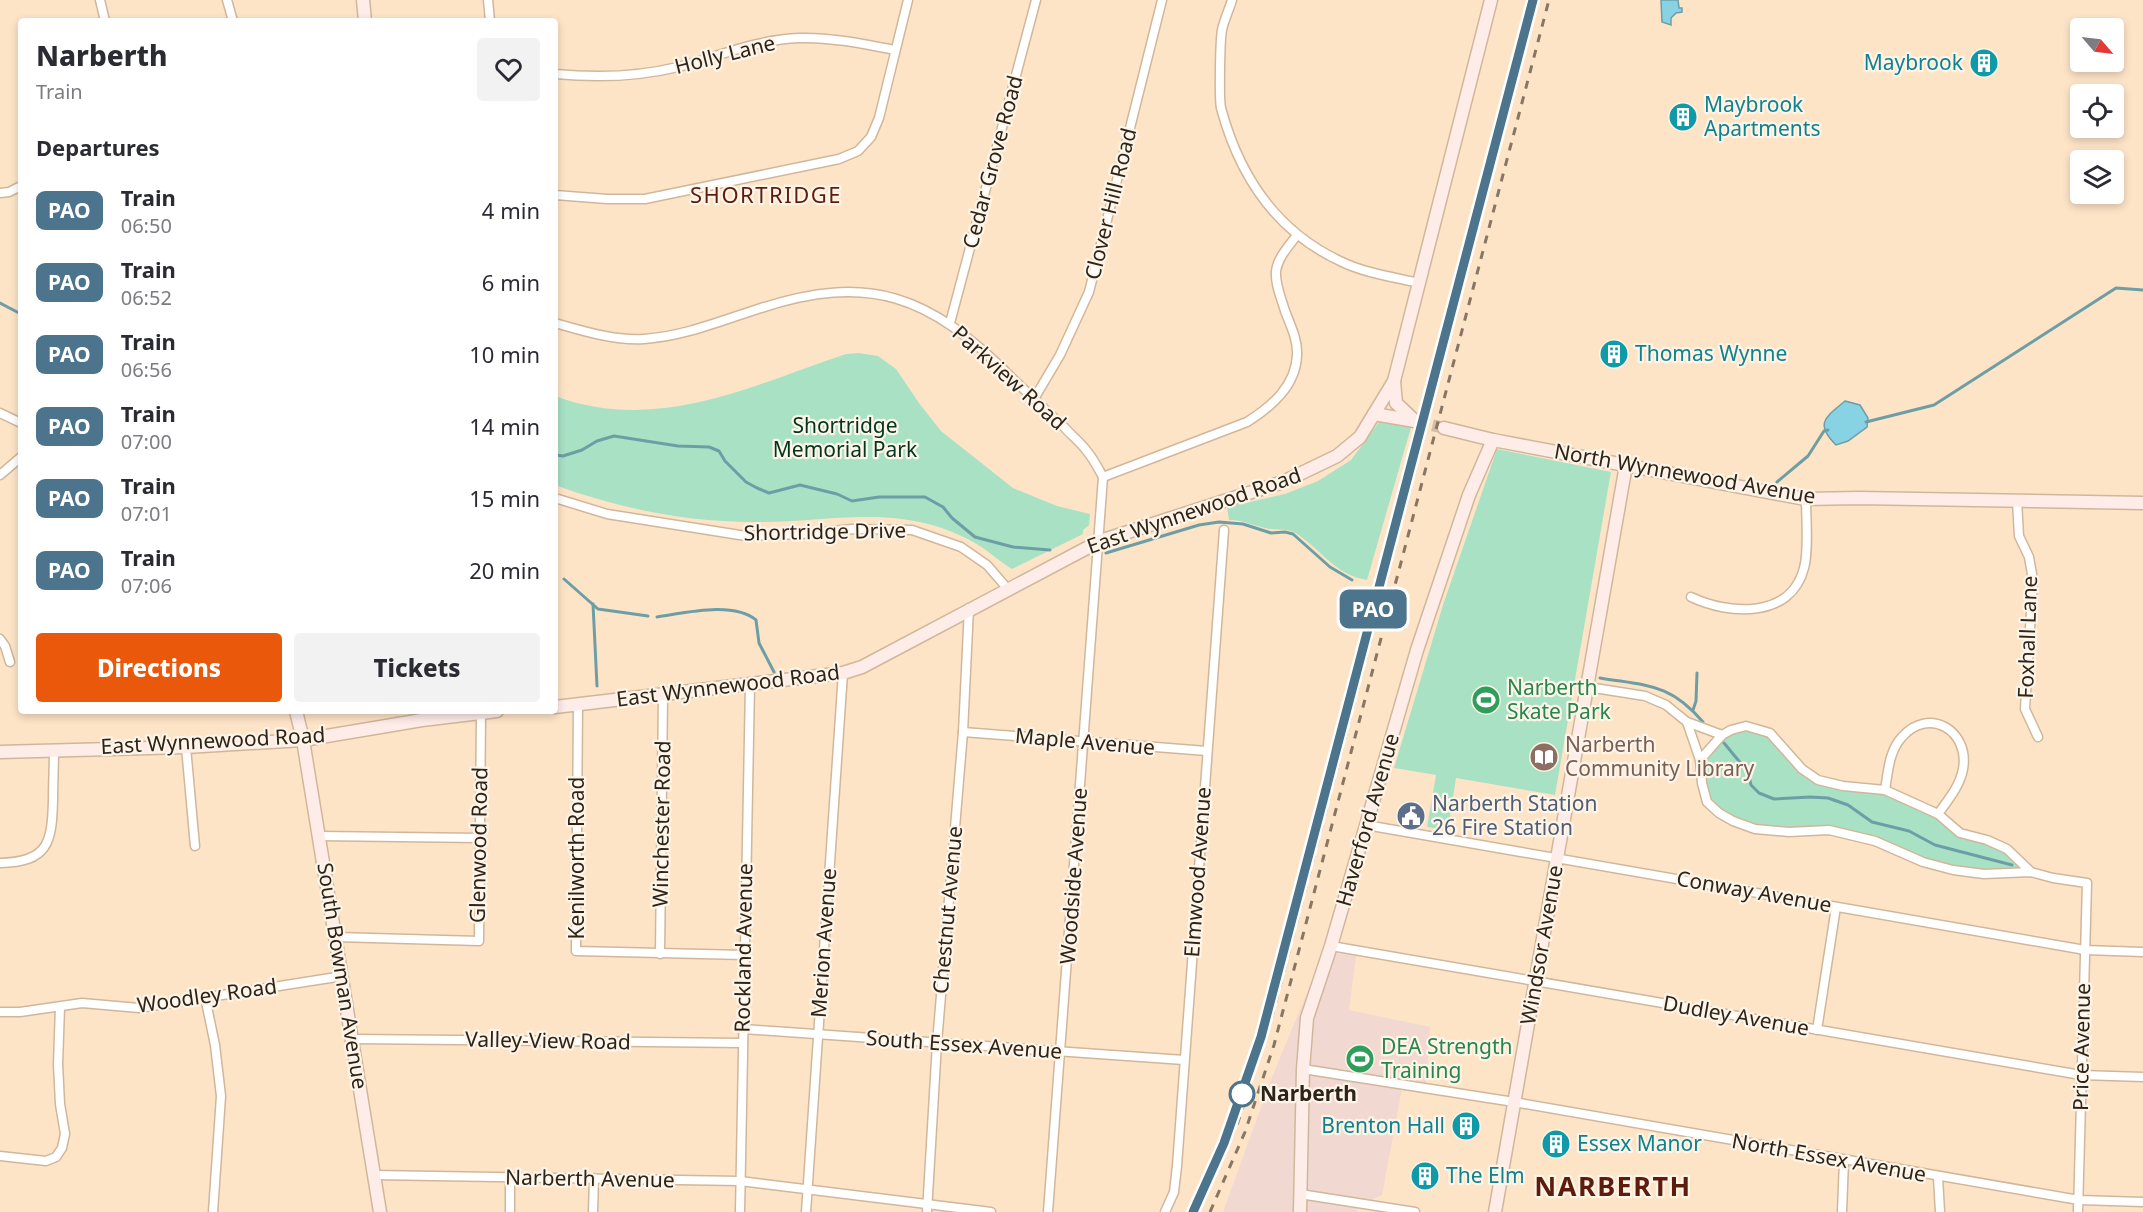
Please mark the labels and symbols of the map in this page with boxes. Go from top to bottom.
north arrow [2070,18,2124,72]
street label: Holly Lane [671,28,778,80]
building icon: Maybrook [1968,47,2000,79]
place label: Maybrook [1864,48,1964,76]
street label: Cedar Grove Road [955,72,1029,251]
place label: Maybrook Apartments [1704,90,1820,142]
building icon: Maybrook Apartments [1667,101,1699,133]
street label: Clover Hill Road [1078,125,1142,283]
district label: SHORTRIDGE [690,179,842,209]
street label: Parkview Road [947,319,1073,436]
building icon: Thomas Wynne [1598,338,1630,370]
place label: Thomas Wynne [1635,339,1787,367]
park label: Shortridge Memorial Park [773,411,918,463]
street label: North Wynnewood Avenue [1552,436,1818,510]
street label: East Wynnewood Road [1083,460,1305,560]
street label: Shortridge Drive [743,516,907,546]
street label: Foxhall Lane [2011,575,2043,699]
line badge: PAO [1338,590,1408,628]
street label: East Wynnewood Road [615,657,841,713]
place label: Narberth Skate Park [1507,673,1612,725]
sports icon: Narberth Skate Park [1470,684,1502,716]
street label: East Wynnewood Road [100,720,326,760]
street label: Maple Avenue [1014,721,1156,761]
street label: Haverford Avenue [1329,730,1405,910]
place label: Narberth Community Library [1565,730,1754,782]
street label: Winchester Road [646,740,676,908]
library icon: Narberth Community Library [1528,741,1560,773]
street label: Glenwood Road [463,767,493,923]
street label: Kenilworth Road [562,776,590,940]
street label: Elmwood Avenue [1177,786,1217,958]
street label: Woodside Avenue [1053,787,1093,965]
place label: Narberth Station 26 Fire Station [1432,789,1597,841]
public building icon: Narberth Station 26 Fire Station [1395,800,1427,832]
street label: Chestnut Avenue [926,825,968,995]
street label: South Bowman Avenue [311,860,375,1091]
street label: Rockland Avenue [728,863,758,1033]
street label: Windsor Avenue [1513,863,1569,1027]
street label: Conway Avenue [1674,864,1834,918]
street label: Merion Avenue [804,867,842,1019]
street label: Woodley Road [135,971,279,1019]
street label: Price Avenue [2066,983,2096,1111]
street label: Dudley Avenue [1661,988,1811,1042]
street label: South Essex Avenue [865,1023,1063,1065]
street label: Valley-View Road [465,1025,631,1055]
place label: DEA Strength Training [1381,1032,1513,1084]
sports icon: DEA Strength Training [1344,1043,1376,1075]
place label: Narberth [1260,1079,1357,1107]
marker: Narberth [1229,1081,1255,1107]
building icon: Brenton Hall [1450,1110,1482,1142]
place label: Brenton Hall [1321,1111,1445,1139]
street label: North Essex Avenue [1730,1126,1929,1188]
building icon: Essex Manor [1540,1128,1572,1160]
place label: Essex Manor [1577,1129,1702,1157]
building icon: The Elm [1409,1160,1441,1192]
place label: The Elm [1446,1161,1525,1189]
street label: Narberth Avenue [505,1163,675,1193]
district label: NARBERTH [1534,1167,1692,1204]

